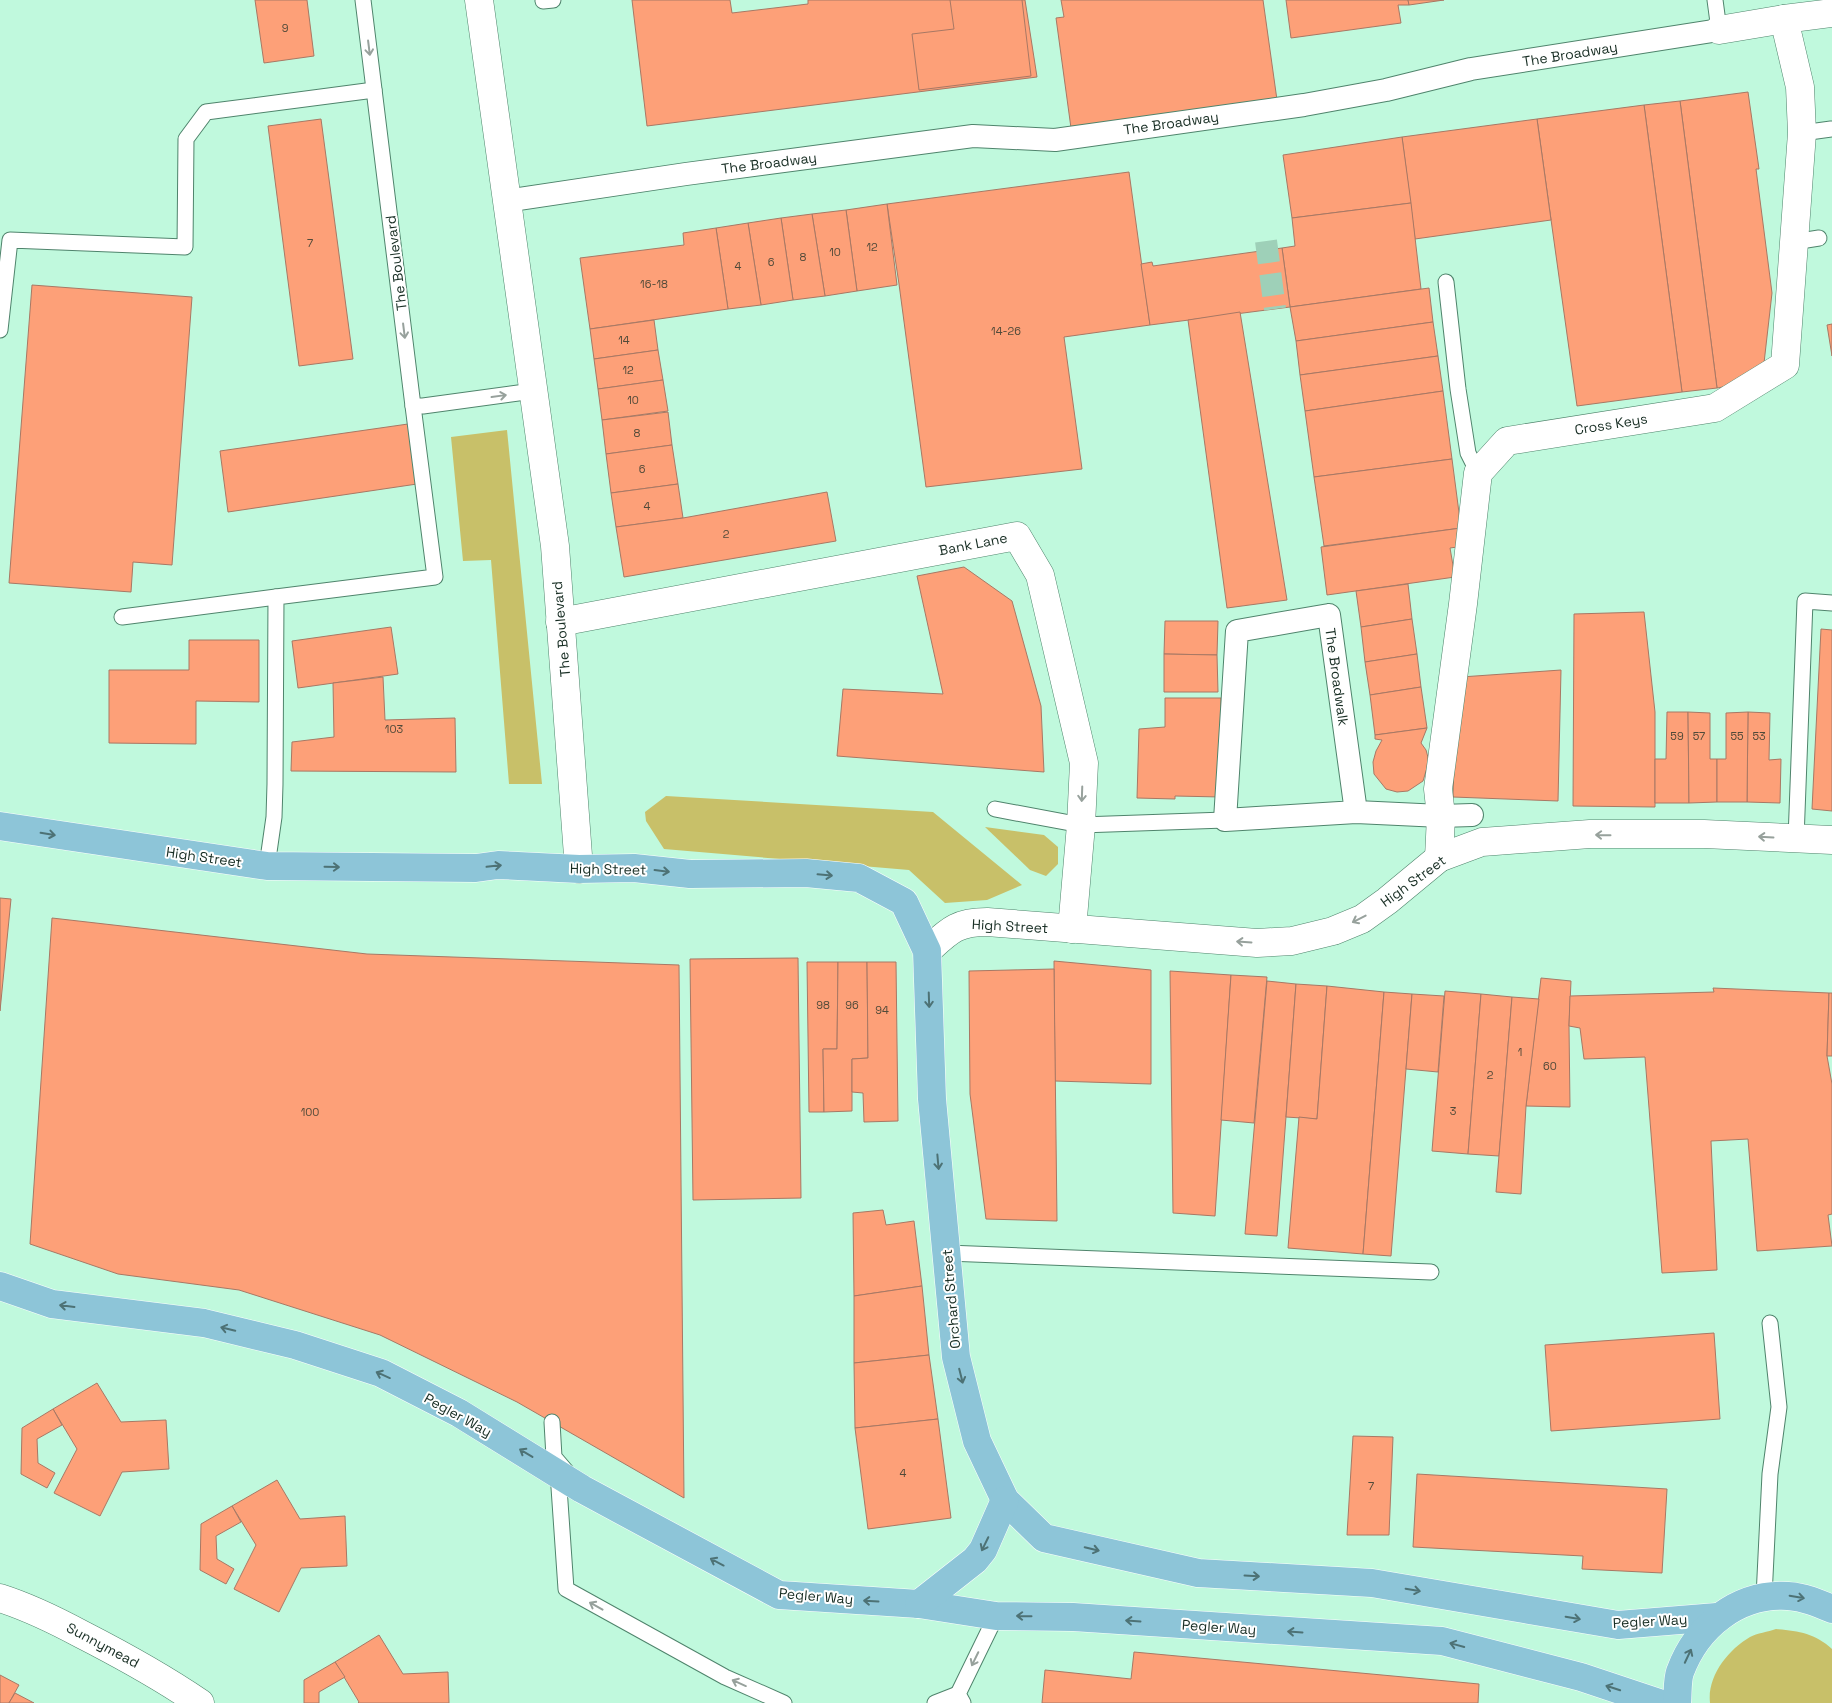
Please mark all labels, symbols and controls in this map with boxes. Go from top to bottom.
house number: 9 [282,21,289,35]
street label: The Broadway [1521,38,1619,70]
one-way arrow [364,40,374,56]
street label: The Broadway [1122,107,1220,139]
street label: The Broadway [720,148,818,178]
street label: The Boulevard [381,214,411,312]
house number: 7 [307,236,313,250]
house number: 12 [866,240,878,254]
house number: 10 [829,245,841,259]
house number: 8 [800,250,807,264]
house number: 6 [768,255,775,269]
house number: 4 [735,259,742,273]
house number: 16-18 [640,277,668,291]
one-way arrow [399,323,409,339]
house number: 14-26 [991,324,1021,338]
house number: 14 [618,333,630,347]
house number: 12 [622,363,634,377]
one-way arrow [491,390,507,400]
house number: 10 [627,393,639,407]
street label: Cross Keys [1573,409,1649,439]
house number: 8 [634,426,641,440]
house number: 6 [639,462,646,476]
house number: 4 [644,499,651,513]
house number: 2 [723,527,730,541]
street label: Bank Lane [937,529,1009,559]
street label: The Boulevard [548,580,574,678]
street label: The Broadwalk [1321,627,1353,728]
house number: 103 [385,722,404,736]
house number: 59 [1670,729,1684,743]
house number: 57 [1693,729,1705,743]
house number: 55 [1730,729,1744,743]
house number: 53 [1752,729,1766,743]
one-way arrow [1078,786,1087,802]
one-way arrow [40,829,56,839]
one-way arrow [1596,830,1612,840]
one-way arrow [1758,833,1774,842]
street label: High Street [165,843,243,871]
street label: High Street [1377,851,1449,911]
street label: High Street [570,859,646,879]
one-way arrow [486,861,502,871]
one-way arrow [323,862,339,871]
one-way arrow [654,866,670,876]
one-way arrow [816,870,832,880]
street label: High Street [971,915,1049,937]
one-way arrow [1352,915,1367,924]
one-way arrow [1236,937,1252,947]
one-way arrow [924,992,933,1008]
house number: 98 [816,998,830,1012]
house number: 96 [845,998,859,1012]
house number: 94 [875,1003,889,1017]
house number: 1 [1518,1045,1522,1059]
house number: 60 [1543,1059,1557,1073]
house number: 2 [1487,1068,1494,1082]
house number: 3 [1450,1104,1457,1118]
house number: 100 [301,1105,319,1119]
one-way arrow [933,1154,943,1170]
street label: Orchard Street [938,1248,964,1350]
one-way arrow [60,1301,76,1311]
one-way arrow [220,1324,236,1333]
one-way arrow [957,1367,966,1383]
one-way arrow [376,1370,391,1380]
street label: Pegler Way [421,1389,495,1441]
one-way arrow [519,1448,533,1458]
house number: 4 [900,1466,907,1480]
house number: 7 [1368,1479,1374,1493]
one-way arrow [980,1537,990,1552]
one-way arrow [1084,1545,1100,1554]
one-way arrow [710,1557,725,1566]
one-way arrow [1243,1572,1259,1581]
street label: Pegler Way [778,1584,854,1608]
one-way arrow [1405,1585,1421,1595]
one-way arrow [1788,1593,1804,1603]
one-way arrow [863,1596,879,1605]
one-way arrow [589,1601,604,1611]
street label: Pegler Way [1612,1610,1688,1632]
one-way arrow [1017,1611,1033,1621]
one-way arrow [1565,1613,1581,1623]
street label: Pegler Way [1181,1615,1257,1639]
one-way arrow [1125,1616,1141,1626]
street label: Sunnymead [63,1618,143,1672]
one-way arrow [1287,1627,1303,1636]
one-way arrow [1449,1640,1465,1649]
one-way arrow [1683,1649,1693,1664]
one-way arrow [969,1651,979,1666]
one-way arrow [732,1678,747,1688]
one-way arrow [1606,1683,1621,1692]

